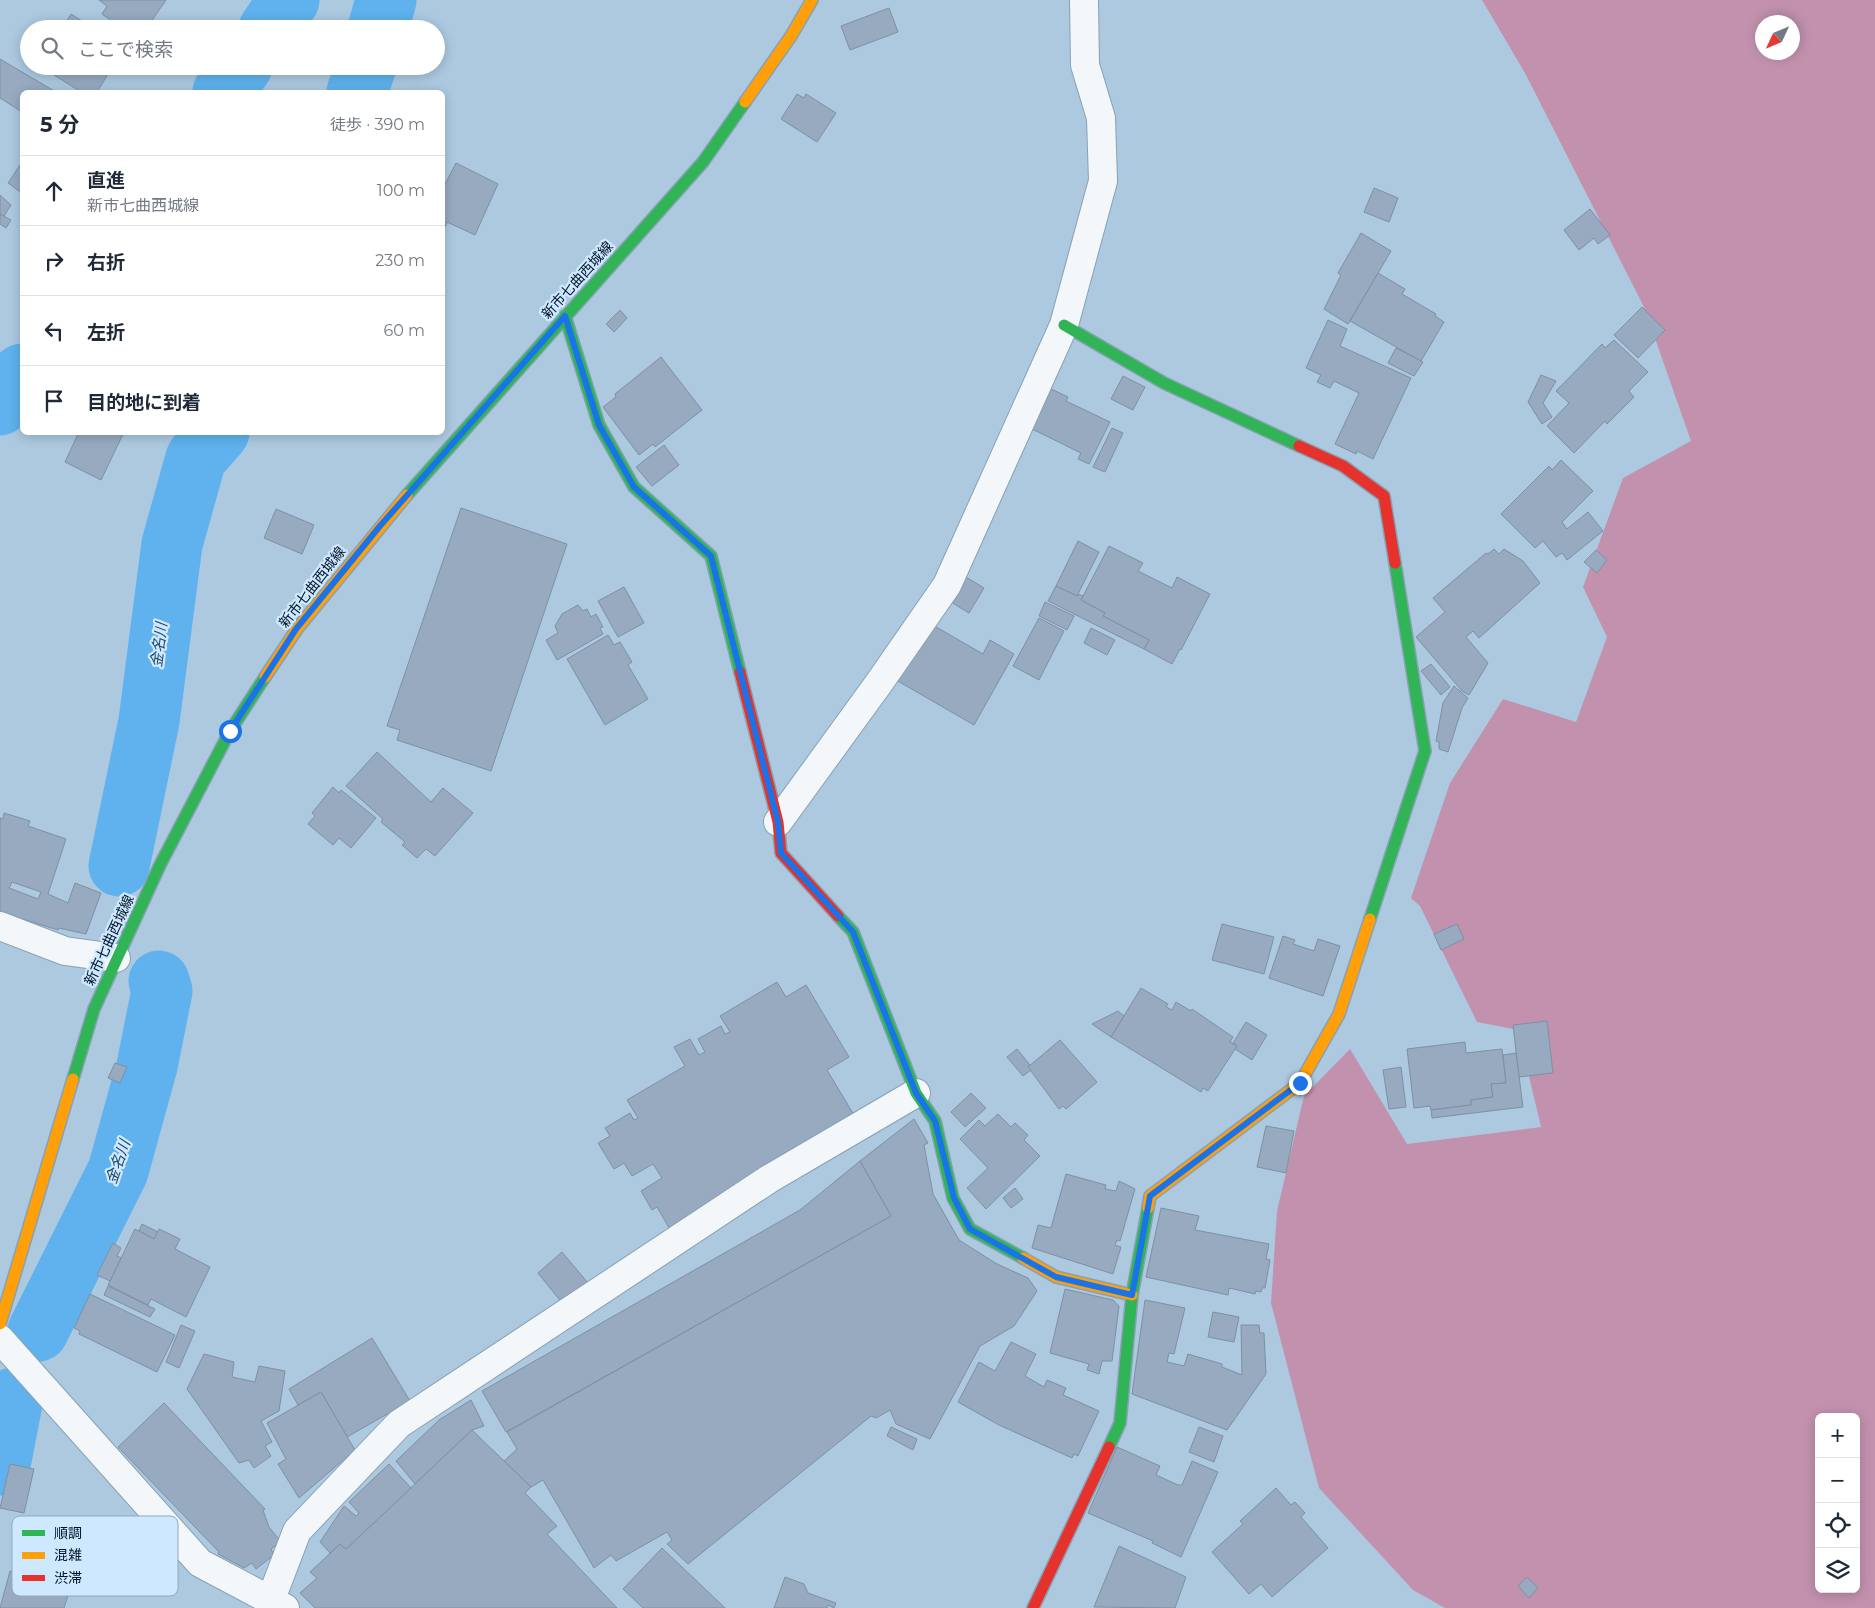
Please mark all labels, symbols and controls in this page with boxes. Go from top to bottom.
north arrow [1755,15,1800,60]
search box [20,20,445,75]
icon: search [38,34,66,62]
text: ここで検索 [78,38,173,61]
text: 5 分 [40,112,79,137]
text: 徒歩 · 390 m [330,115,425,134]
text: 直進 [87,169,125,192]
icon: ahead [40,177,68,205]
text: 100 m [377,181,425,200]
text: 新市七曲西城線 [87,196,199,215]
street label: 新市七曲西城線 [538,238,616,322]
icon: right [40,247,68,275]
text: 右折 [87,251,125,274]
text: 230 m [375,251,425,270]
icon: left [40,317,68,345]
text: 左折 [87,321,125,344]
text: 60 m [383,321,425,340]
icon: arrive [40,387,68,415]
text: 目的地に到着 [87,391,201,414]
street label: 新市七曲西城線 [275,543,349,631]
water label: 金名川 [146,619,171,668]
route start [219,720,242,743]
street label: 新市七曲西城線 [80,892,138,988]
route end [1289,1072,1312,1095]
water label: 金名川 [101,1136,134,1186]
map controls [1815,1413,1860,1593]
button: + [1815,1413,1860,1458]
button: − [1815,1458,1860,1503]
button: locate [1815,1503,1860,1548]
legend [12,1516,178,1596]
text: 順調 [54,1524,82,1542]
text: 混雑 [54,1546,82,1564]
button: layers [1815,1548,1860,1593]
text: 渋滞 [54,1569,82,1587]

